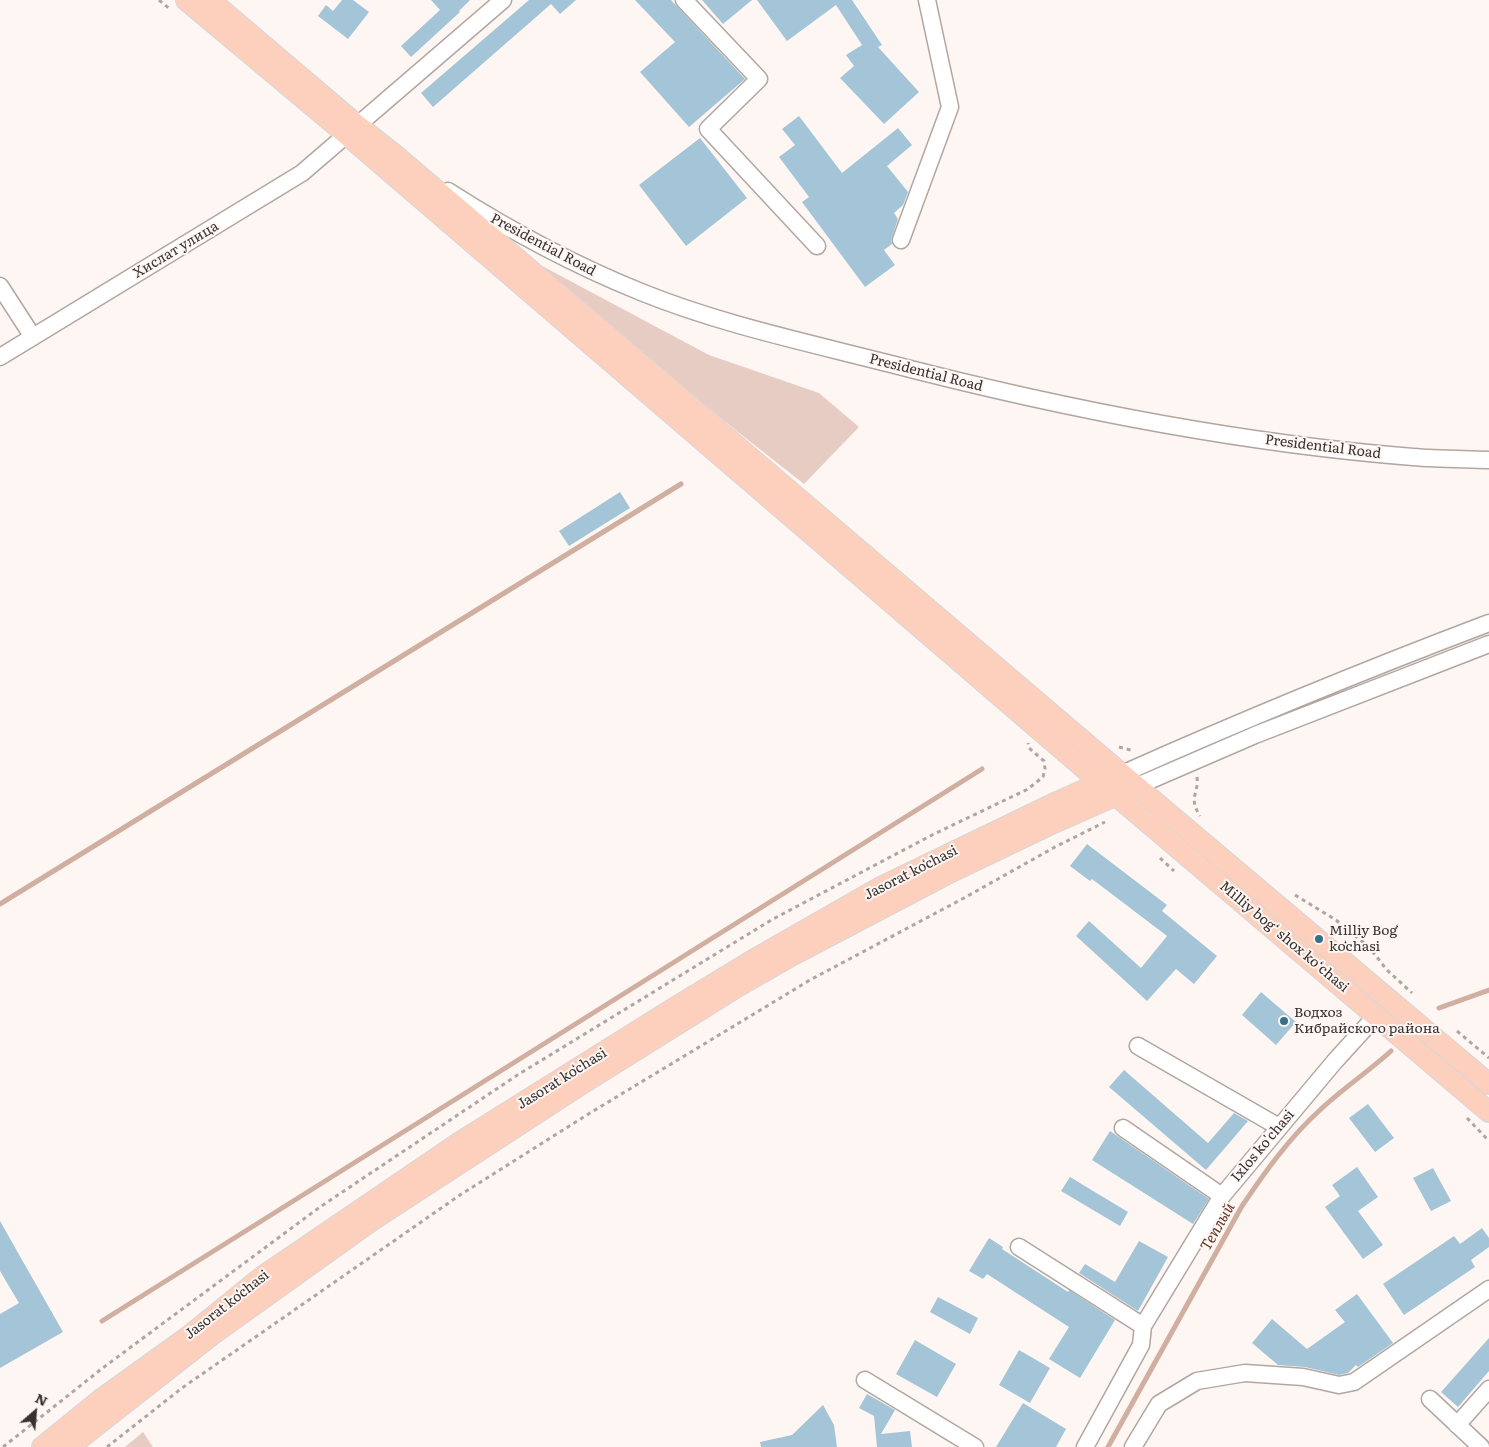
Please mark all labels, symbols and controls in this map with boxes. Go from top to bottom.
street label: Presidential Road [488,210,598,280]
street label: Хислат улица [130,218,222,282]
street label: Presidential Road [867,351,985,395]
street label: Presidential Road [1264,432,1382,462]
street label: Jasorat koʻchasi [862,842,960,904]
street label: Milliy bog‘ shox ko‘chasi [1216,878,1352,996]
place label: Milliy Bogʻ koʻchasi [1329,923,1397,956]
marker: Milliy Bogʻ koʻchasi [1313,933,1325,945]
place label: Водхоз Кибрайского района [1294,1005,1440,1038]
marker: Водхоз Кибрайского района [1278,1015,1290,1027]
street label: Jasorat koʻchasi [514,1045,610,1113]
street label: Ixlos ko'chasi [1228,1107,1298,1185]
water label: Теплый [1197,1200,1239,1254]
street label: Jasorat koʻchasi [181,1267,273,1343]
north arrow [10,1387,60,1437]
text: N [32,1387,52,1410]

